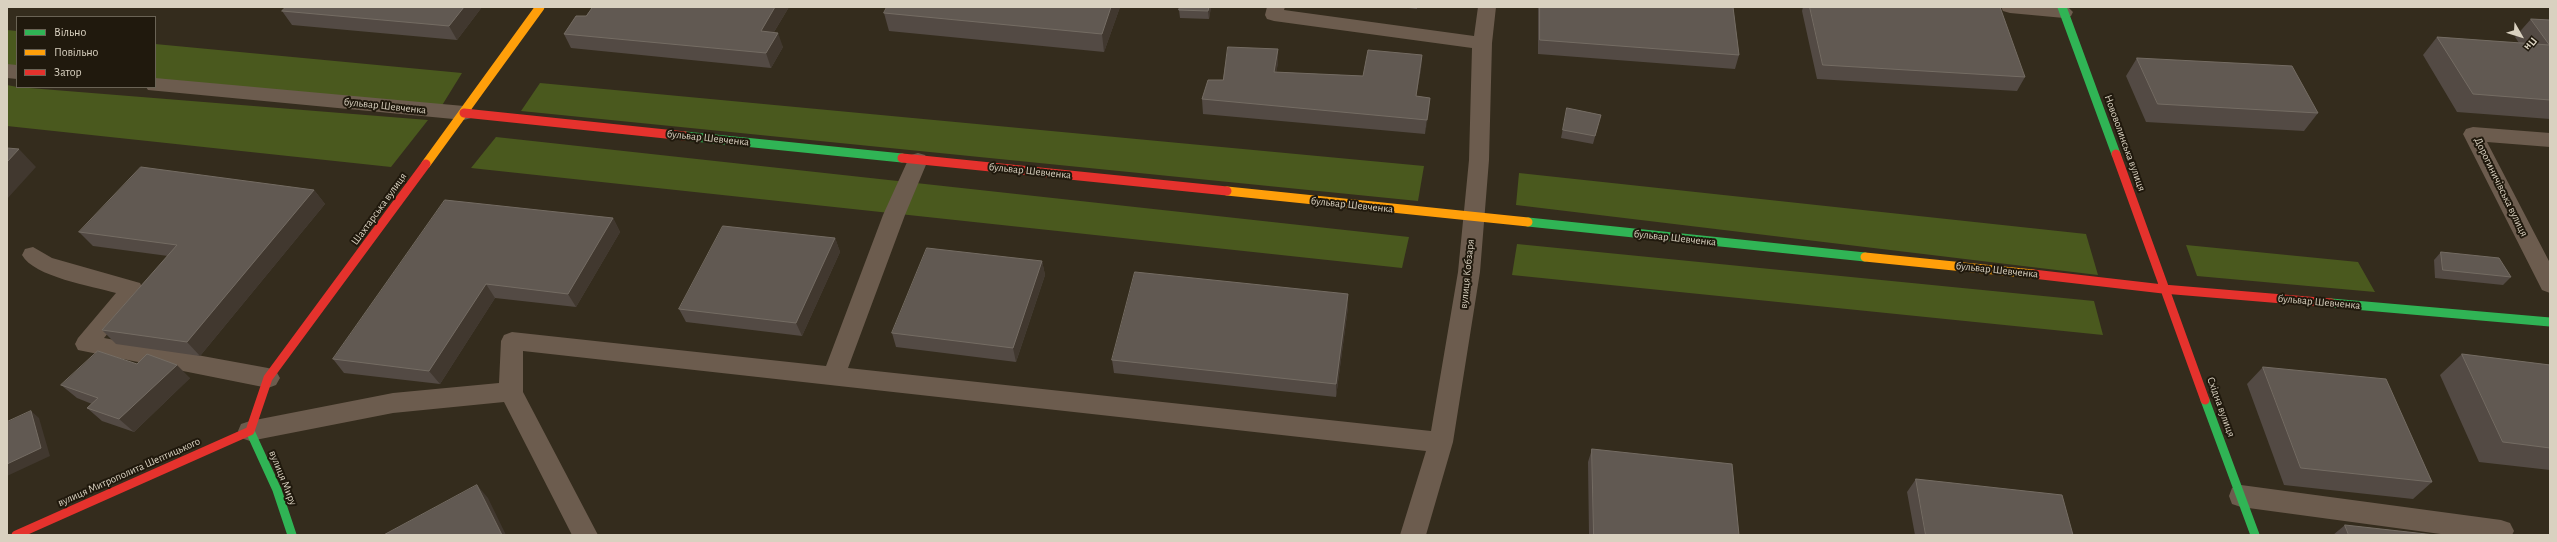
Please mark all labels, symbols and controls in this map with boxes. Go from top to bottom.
legend [16,16,156,88]
north arrow [2501,16,2541,56]
text: Вільно [54,26,86,38]
text: Пн [2522,35,2539,53]
text: Повільно [54,46,98,58]
text: Затор [54,66,82,78]
street label: Нововолинська вулиця [2101,93,2149,193]
street label: бульвар Шевченка [343,95,427,117]
street label: бульвар Шевченка [666,127,750,149]
street label: Дорогиничівська вулиця [2471,135,2531,239]
street label: бульвар Шевченка [988,160,1072,182]
street label: Шахтарська вулиця [348,170,410,248]
street label: бульвар Шевченка [1310,194,1394,216]
street label: бульвар Шевченка [1633,227,1717,249]
street label: вулиця Кобзаря [1457,239,1477,309]
street label: бульвар Шевченка [1955,259,2039,281]
street label: бульвар Шевченка [2277,292,2361,312]
street label: Східна вулиця [2204,375,2238,439]
street label: вулиця Митрополита Шептицького [56,435,202,509]
street label: вулиця Миру [266,449,300,507]

